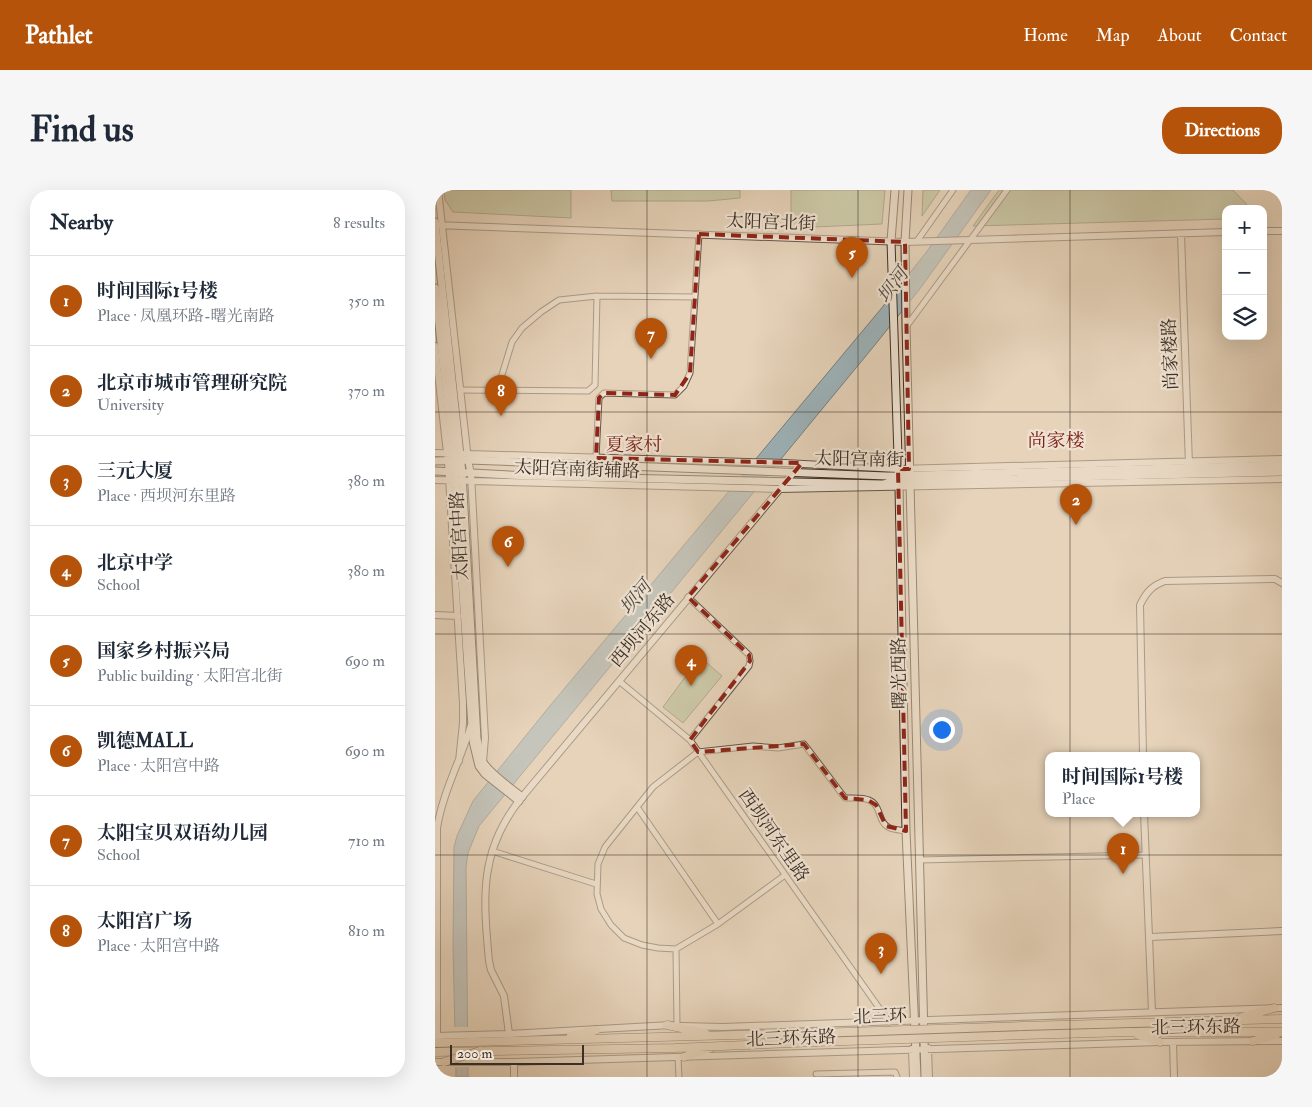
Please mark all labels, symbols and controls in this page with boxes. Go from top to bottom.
text: Pathlet [25,20,93,51]
text: Home [1023,24,1068,47]
text: Map [1096,24,1130,47]
text: About [1158,24,1202,47]
text: Contact [1230,24,1287,47]
button: Directions [1162,107,1282,154]
text: Find us [30,108,134,152]
map controls [1222,205,1267,340]
button: + [1222,205,1267,250]
text: Nearby [50,209,113,236]
street label: 太阳宫北街 [726,209,816,236]
text: 8 results [333,213,385,233]
pin: 5 [836,237,868,278]
button: − [1222,250,1267,295]
water label: 坝河 [872,261,915,308]
text: 时间国际1号楼 [97,279,218,303]
text: 1 [63,291,69,311]
text: 350 m [348,291,385,311]
button: layers [1222,295,1267,340]
text: Place · 凤凰环路-曙光南路 [97,306,275,326]
pin: 7 [635,318,667,359]
street label: 尚家楼路 [1158,318,1183,390]
text: 北京市城市管理研究院 [97,371,287,395]
pin: 8 [485,375,517,416]
text: 2 [62,381,70,401]
text: 370 m [348,381,385,401]
text: University [97,395,164,415]
district label: 尚家楼 [1027,429,1085,453]
district label: 夏家村 [605,433,663,457]
street label: 太阳宫南街 [814,447,904,472]
street label: 太阳宫南街辅路 [514,456,640,483]
text: 三元大厦 [97,459,173,483]
text: 3 [63,471,69,491]
text: 380 m [347,471,385,491]
pin: 2 [1060,484,1092,525]
text: Place · 西坝河东里路 [97,486,236,506]
street label: 太阳宫中路 [446,490,473,582]
pin: 6 [492,526,524,567]
text: 北京中学 [97,551,173,575]
text: 4 [62,561,70,581]
text: 380 m [347,561,385,581]
water label: 坝河 [614,573,659,620]
text: School [97,575,140,595]
street label: 西坝河东路 [605,588,680,672]
street label: 曙光西路 [887,637,912,709]
text: 国家乡村振兴局 [97,639,230,663]
pin: 4 [675,645,707,686]
text: 5 [62,651,70,671]
text: 690 m [345,651,385,671]
text: Public building · 太阳宫北街 [97,666,283,686]
your location [929,717,955,743]
text: 凯德MALL [97,729,193,753]
text: 6 [62,741,70,761]
text: 690 m [345,741,385,761]
popup [1045,752,1200,817]
text: Place · 太阳宫中路 [97,756,220,776]
text: 时间国际1号楼 [1062,765,1183,789]
street label: 西坝河东里路 [733,784,814,886]
text: Place [1062,789,1095,809]
text: 太阳宝贝双语幼儿园 [97,821,268,845]
text: 7 [62,831,70,851]
text: 710 m [348,831,385,851]
pin: 1 [1107,833,1139,874]
text: School [97,845,140,865]
text: 太阳宫广场 [97,909,192,933]
text: 8 [62,921,70,941]
text: 810 m [348,921,385,941]
pin: 3 [865,933,897,974]
text: Place · 太阳宫中路 [97,936,220,956]
street label: 北三环 [853,1004,907,1029]
street label: 北三环东路 [1151,1015,1241,1040]
street label: 北三环东路 [746,1025,836,1052]
scale bar [450,1042,584,1065]
text: 200 m [457,1045,492,1062]

